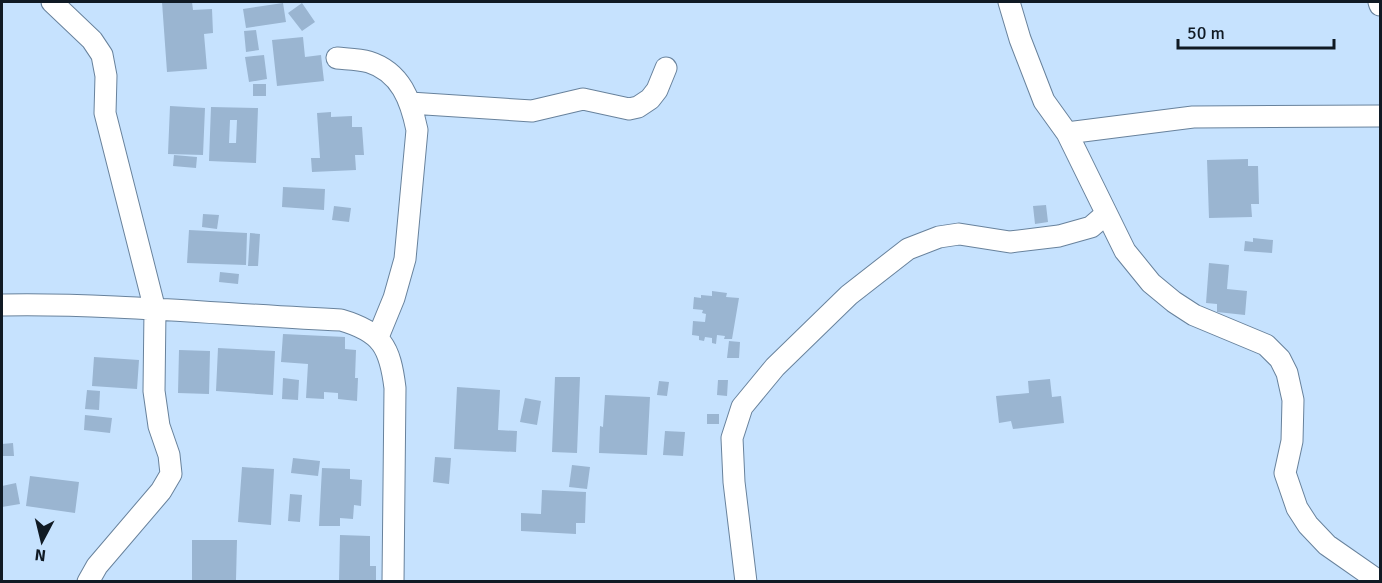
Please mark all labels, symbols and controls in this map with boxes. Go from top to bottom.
scale bar [1178,12,1334,50]
text: 50 m [1187,22,1225,44]
north arrow [12,511,72,571]
text: N [34,544,47,565]

